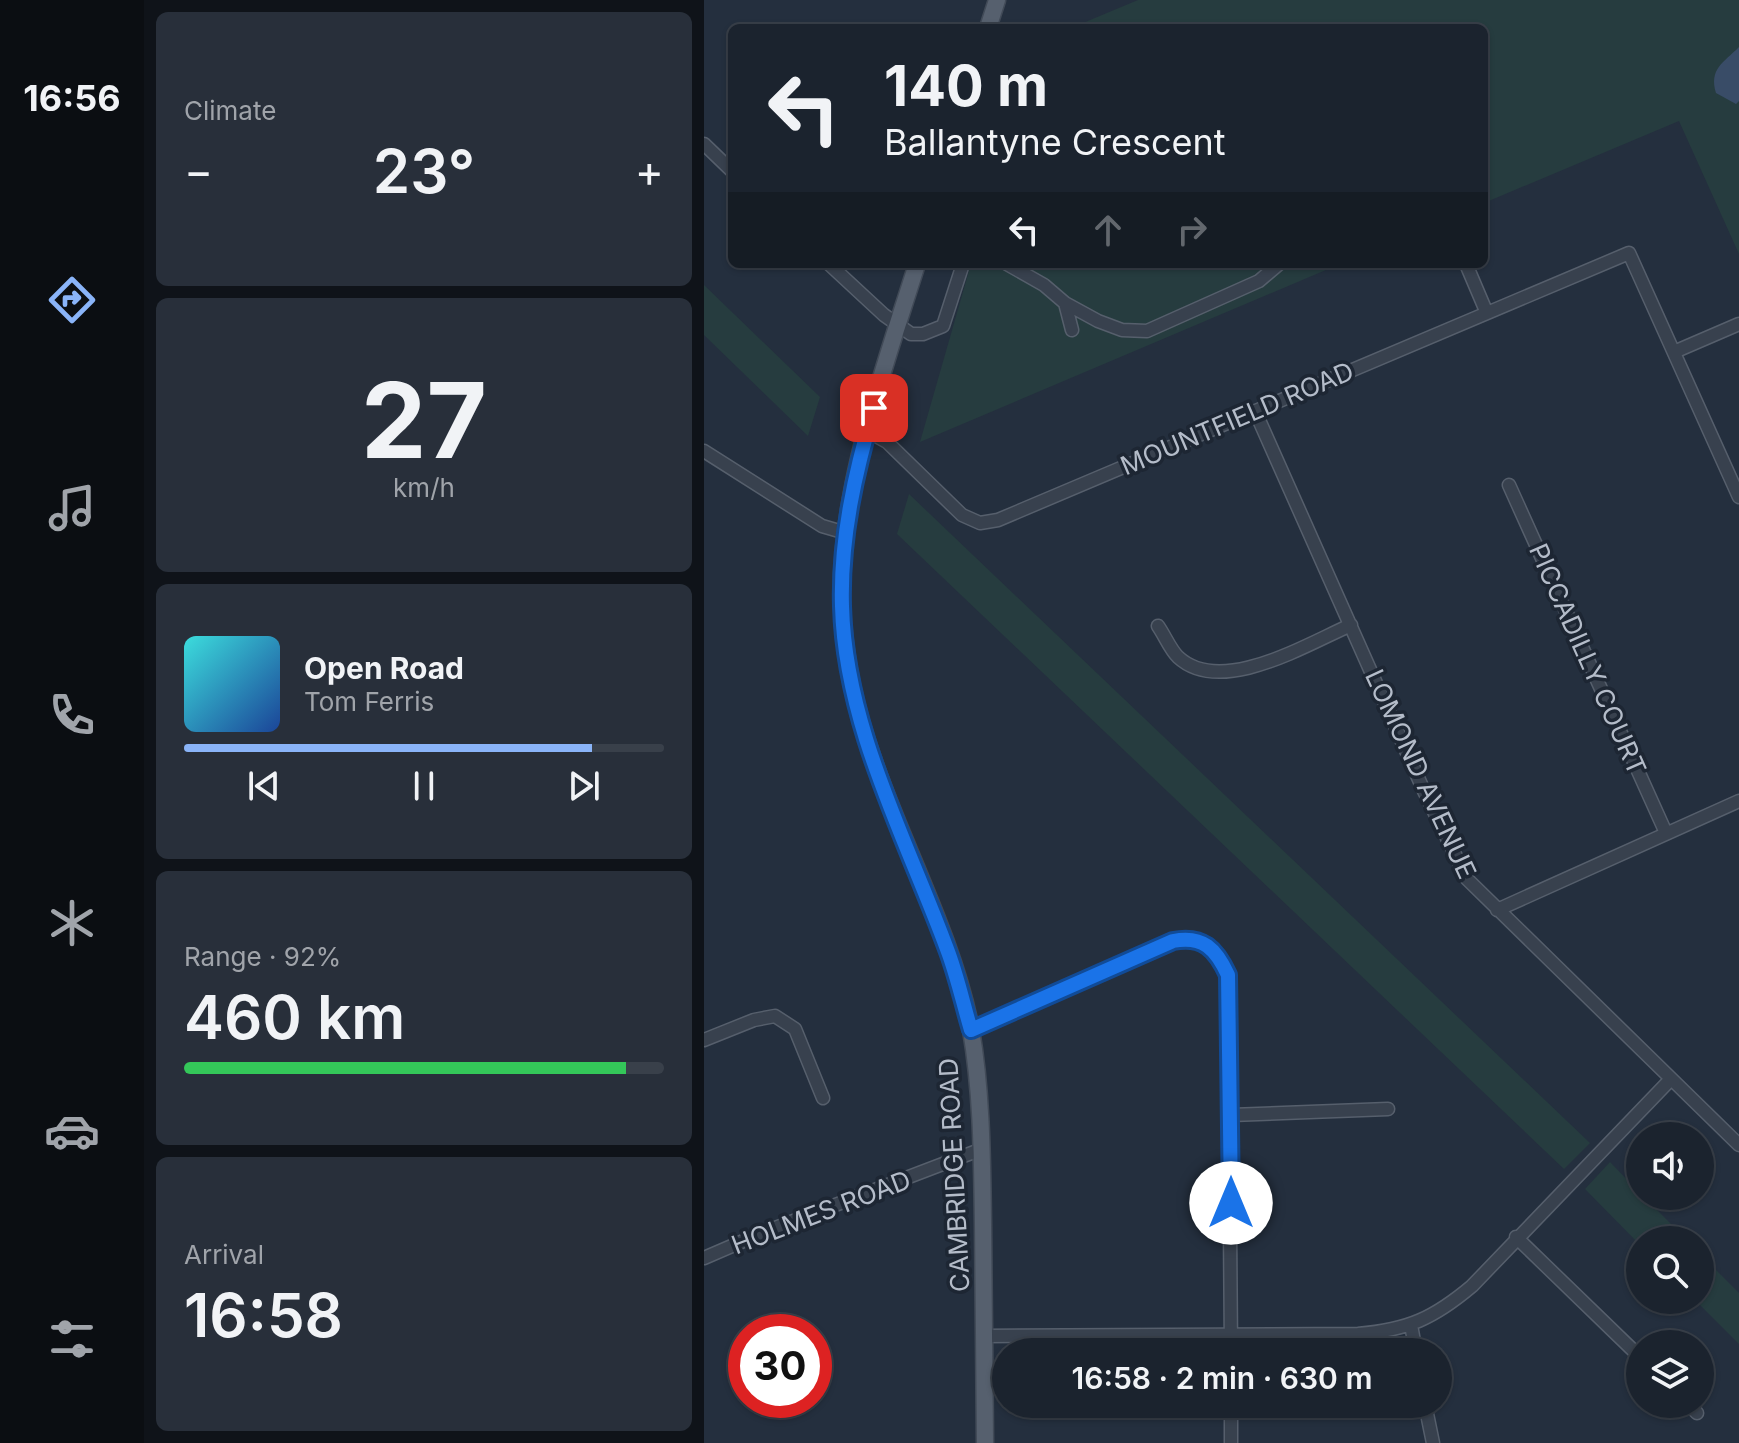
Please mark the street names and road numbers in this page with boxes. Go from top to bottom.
street label: MOUNTFIELD ROAD [1116,355,1358,481]
street label: PICCADILLY COURT [1523,539,1653,779]
street label: LOMOND AVENUE [1359,665,1483,883]
street label: CAMBRIDGE ROAD [932,1057,976,1293]
street label: HOLMES ROAD [727,1164,915,1260]

